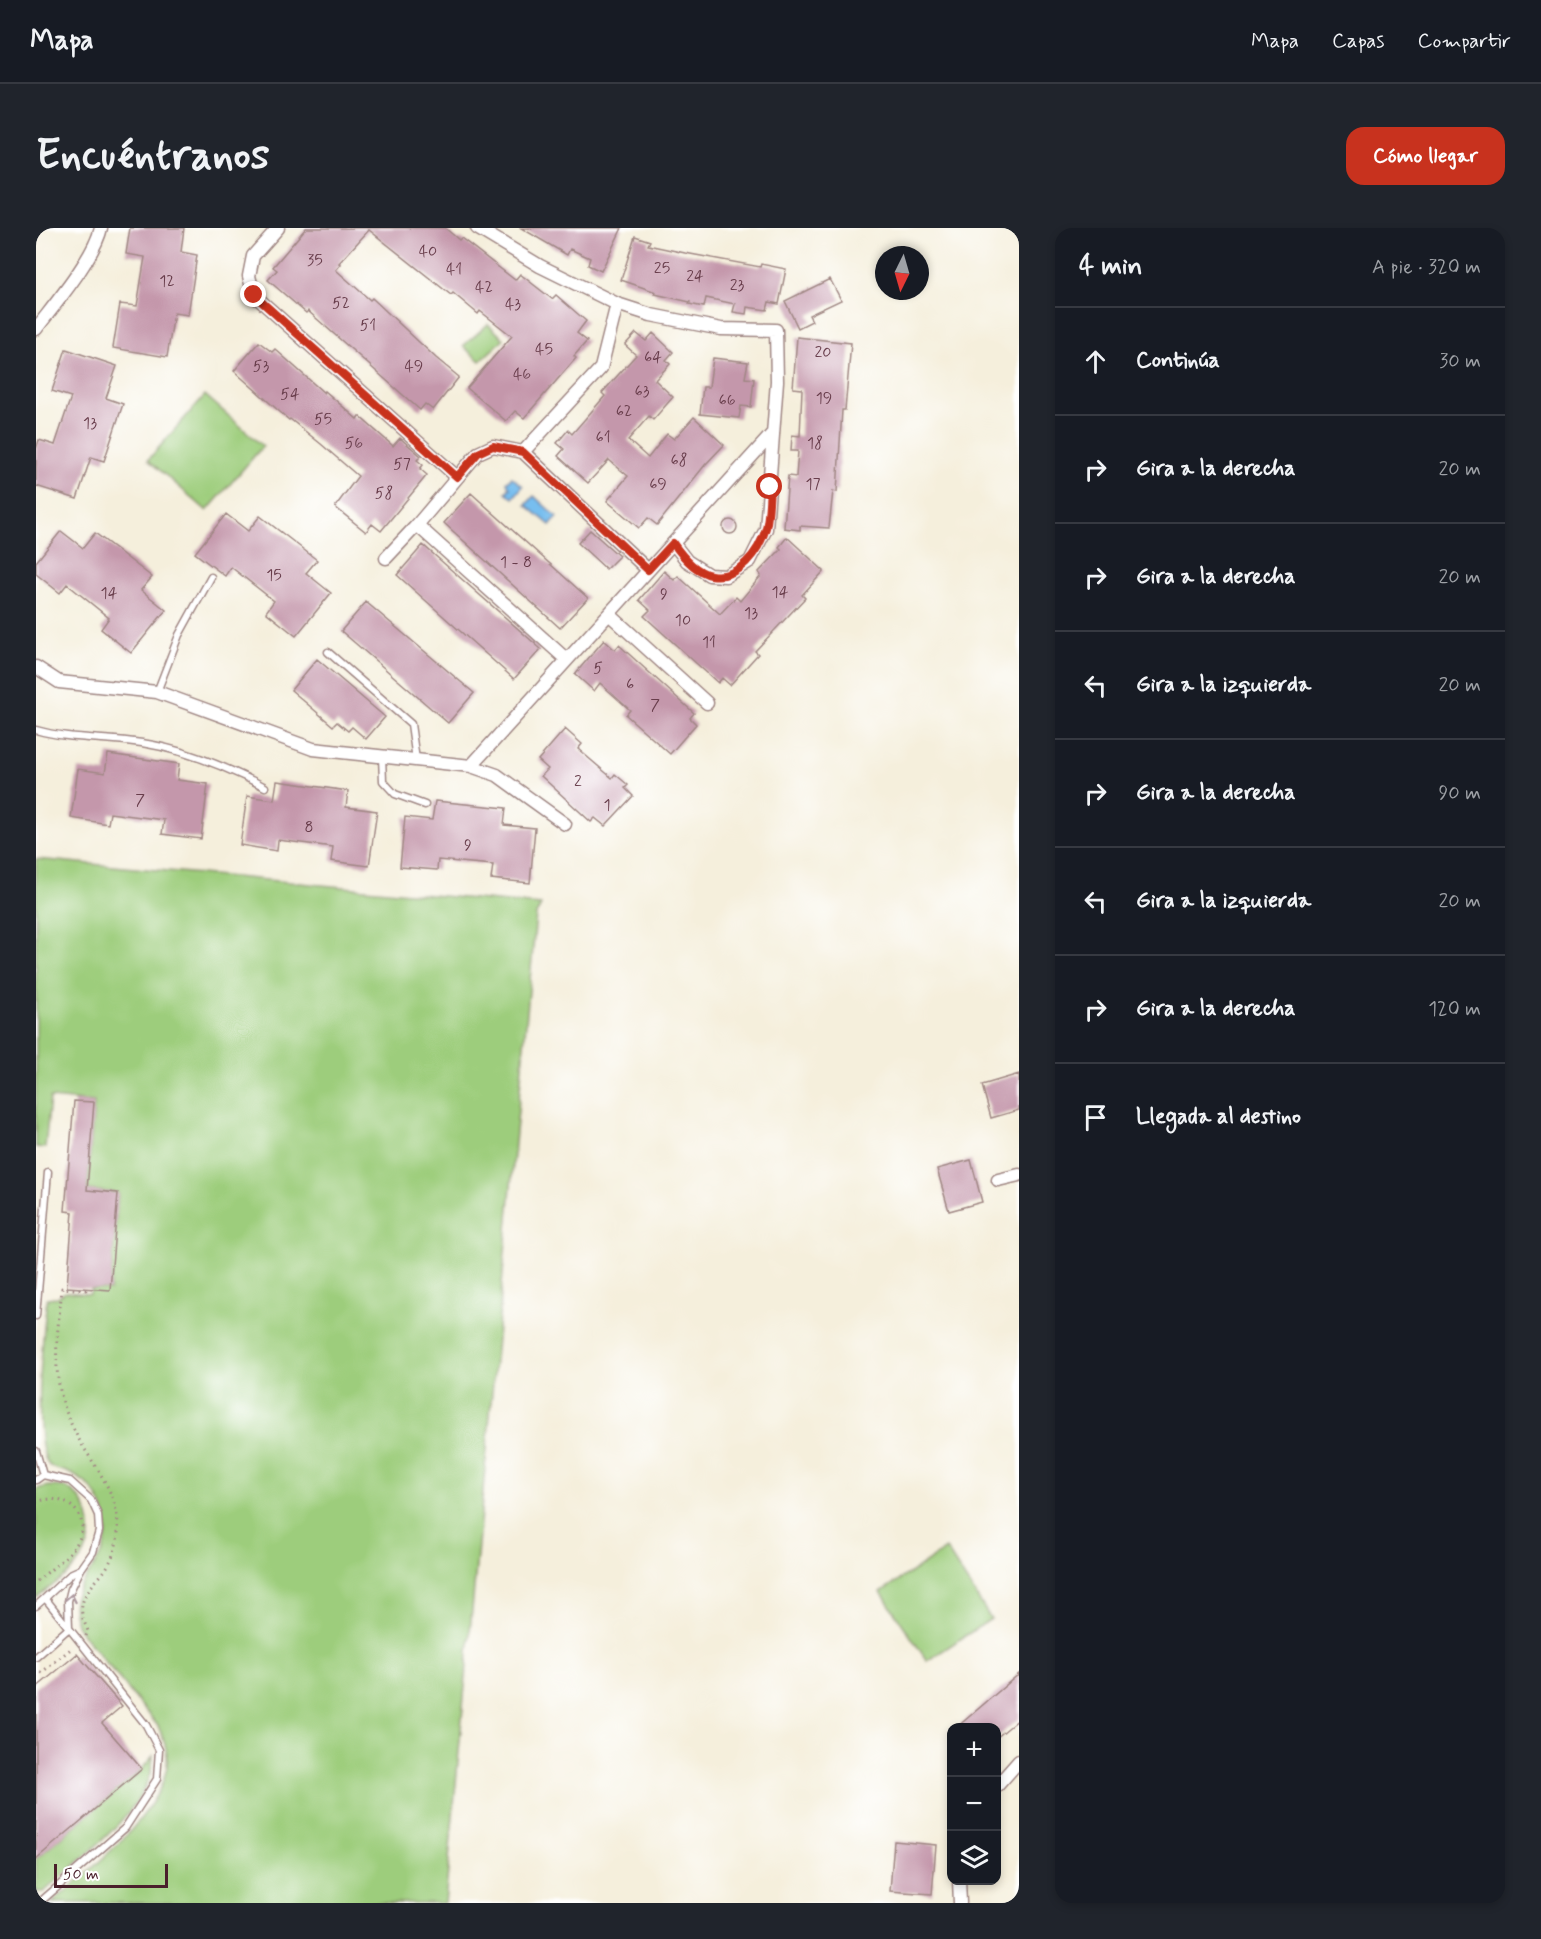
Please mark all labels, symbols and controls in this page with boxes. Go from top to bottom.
text: Mapa [30,23,94,60]
text: Mapa [1251,27,1299,55]
text: Capas [1332,27,1385,55]
text: Compartir [1418,27,1511,55]
button: Cómo llegar [1346,127,1505,185]
text: Encuéntranos [36,129,269,184]
house number: 40 [419,241,437,262]
north arrow [875,246,929,300]
house number: 35 [307,250,323,271]
text: 4 min [1079,250,1142,284]
text: A pie · 320 m [1372,254,1481,281]
house number: 25 [654,258,670,279]
house number: 41 [446,259,462,280]
house number: 24 [686,266,704,287]
house number: 12 [159,271,175,292]
house number: 23 [730,275,745,296]
house number: 42 [475,277,493,298]
route end [240,281,266,307]
house number: 52 [332,293,350,314]
house number: 43 [505,294,521,315]
house number: 51 [360,315,376,336]
house number: 45 [535,339,553,360]
house number: 20 [815,342,832,363]
icon: ahead [1079,345,1112,378]
house number: 64 [644,347,662,368]
text: Continúa [1136,347,1220,375]
text: 30 m [1439,348,1481,375]
house number: 53 [253,356,269,377]
house number: 49 [405,356,423,377]
house number: 46 [513,364,531,385]
house number: 63 [635,381,650,402]
house number: 54 [280,384,300,405]
house number: 19 [816,388,832,409]
house number: 66 [718,390,736,411]
house number: 62 [616,401,632,422]
house number: 55 [314,409,332,430]
house number: 13 [83,413,97,434]
house number: 61 [595,427,611,448]
house number: 56 [345,433,363,454]
house number: 18 [807,433,823,454]
house number: 68 [671,450,687,471]
icon: right [1079,453,1112,486]
house number: 57 [393,454,411,475]
text: Gira a la derecha [1136,455,1296,483]
text: 20 m [1438,456,1481,483]
route start [756,473,782,499]
house number: 69 [649,474,667,495]
house number: 17 [805,474,821,495]
house number: 58 [375,483,393,504]
house number: 1 - 8 [500,552,532,573]
icon: right [1079,561,1112,594]
text: Gira a la derecha [1136,563,1296,591]
text: 20 m [1438,564,1481,591]
house number: 15 [266,565,282,586]
house number: 14 [772,582,789,603]
house number: 14 [101,583,118,604]
house number: 9 [660,584,668,605]
house number: 13 [744,603,758,624]
house number: 10 [675,610,691,631]
house number: 11 [702,632,716,653]
house number: 5 [593,658,603,679]
icon: left [1079,669,1112,702]
text: Gira a la izquierda [1136,671,1311,699]
text: 20 m [1438,672,1481,699]
house number: 6 [626,674,634,695]
house number: 7 [650,695,660,716]
house number: 2 [574,771,582,792]
icon: right [1079,777,1112,810]
text: Gira a la derecha [1136,779,1296,807]
text: 90 m [1438,780,1481,807]
house number: 7 [135,790,145,811]
house number: 1 [603,795,611,816]
house number: 8 [304,817,314,838]
house number: 9 [464,835,472,856]
icon: left [1079,885,1112,918]
text: Gira a la izquierda [1136,887,1311,915]
text: 20 m [1438,888,1481,915]
icon: right [1079,993,1112,1026]
text: Gira a la derecha [1136,995,1296,1023]
text: 120 m [1428,996,1481,1023]
icon: arrive [1079,1101,1112,1134]
text: Llegada al destino [1136,1103,1301,1131]
one-way arrow [64,1593,77,1603]
map controls [947,1723,1001,1885]
button: + [947,1723,1001,1777]
button: − [947,1777,1001,1831]
button: layers [947,1831,1001,1885]
scale bar [54,1861,168,1888]
text: 50 m [63,1864,99,1885]

